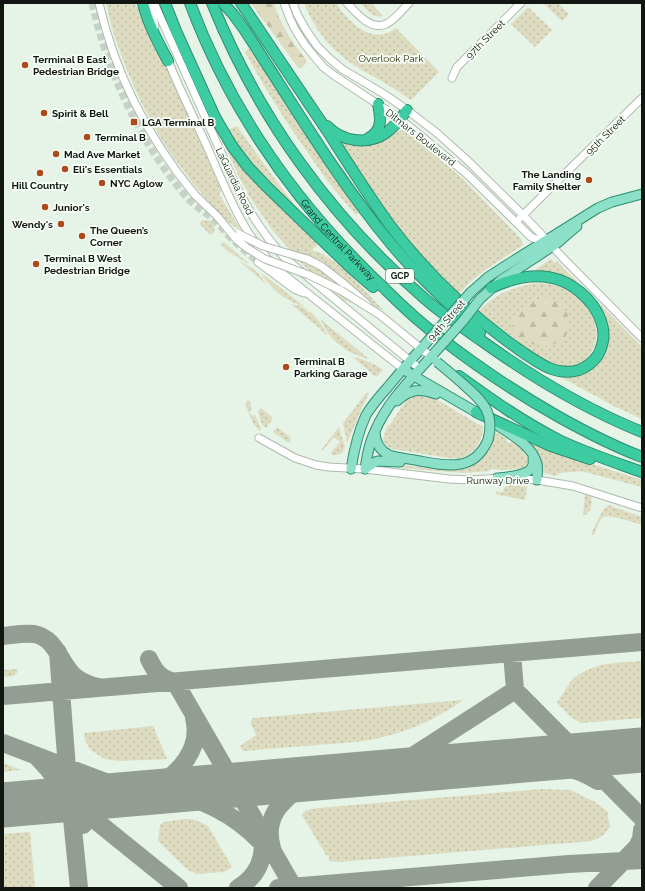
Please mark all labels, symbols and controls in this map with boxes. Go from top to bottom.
street label: 97th Street [464,17,508,61]
park label: Overlook Park [359,53,424,64]
place label: Terminal B East Pedestrian Bridge [33,54,119,77]
marker: Terminal B East Pedestrian Bridge [20,60,30,70]
street label: Ditmars Boulevard [384,107,458,168]
marker: Spirit & Bell [39,108,49,118]
place label: Spirit & Bell [52,108,109,119]
street label: 95th Street [584,113,628,157]
marker: LGA Terminal B [129,117,139,127]
place label: LGA Terminal B [142,117,214,128]
marker: Terminal B [82,132,92,142]
place label: Terminal B [95,132,146,143]
street label: LaGuardia Road [213,146,256,217]
marker: Mad Ave Market [51,149,61,159]
place label: Mad Ave Market [64,149,140,160]
marker: Eli's Essentials [60,164,70,174]
place label: Eli's Essentials [73,164,142,175]
marker: Hill Country [35,168,45,178]
place label: The Landing Family Shelter [513,169,581,192]
marker: The Landing Family Shelter [584,175,594,185]
marker: NYC Aglow [97,178,107,188]
place label: NYC Aglow [110,178,164,189]
place label: Hill Country [12,180,69,191]
street label: Grand Central Parkway [298,197,378,283]
marker: Junior's [40,202,50,212]
place label: Junior's [53,202,90,213]
place label: Wendy's [12,219,53,230]
marker: Wendy's [56,219,66,229]
place label: The Queen’s Corner [90,225,148,248]
marker: The Queen’s Corner [77,231,87,241]
place label: Terminal B West Pedestrian Bridge [44,253,130,276]
marker: Terminal B West Pedestrian Bridge [31,259,41,269]
road number: GCP [386,269,414,283]
street label: 94th Street [426,297,468,343]
place label: Terminal B Parking Garage [294,356,368,379]
marker: Terminal B Parking Garage [281,362,291,372]
street label: Runway Drive [467,475,530,486]

